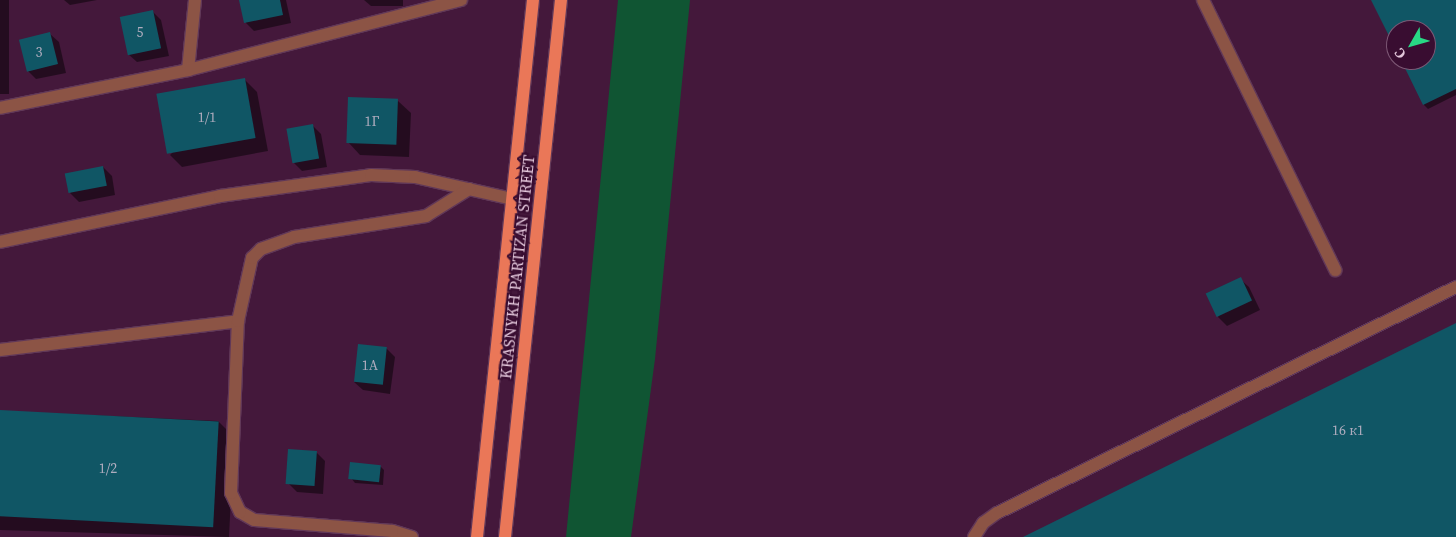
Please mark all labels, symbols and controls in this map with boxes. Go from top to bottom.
north arrow [1386,20,1436,70]
house number: 5 [137,24,143,40]
house number: 3 [36,44,42,60]
text: С [1389,44,1411,63]
house number: 1/1 [198,109,216,125]
house number: 1Г [365,113,379,129]
street label: KRASNYKH PARTIZAN STREET [496,154,538,380]
house number: 1А [362,357,378,373]
house number: 16 к1 [1332,422,1364,438]
house number: 1/2 [99,460,117,476]

